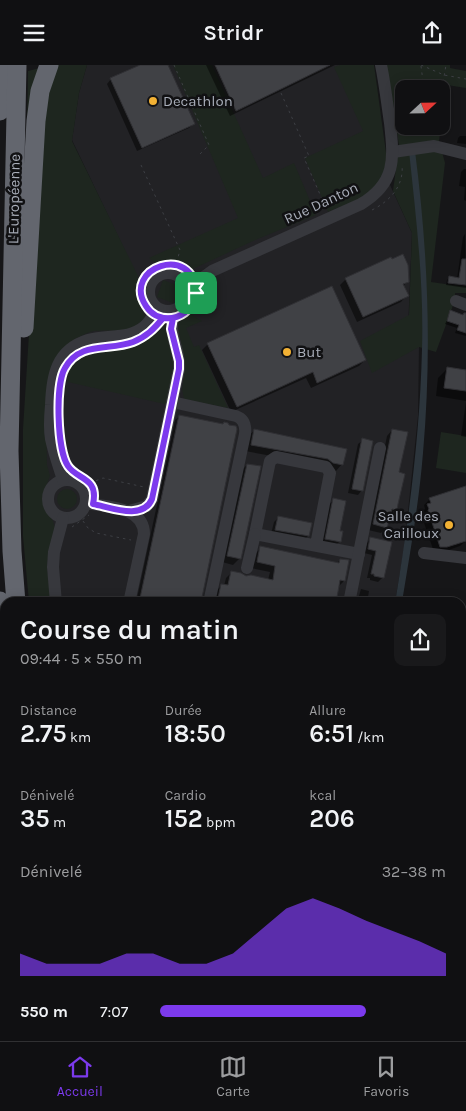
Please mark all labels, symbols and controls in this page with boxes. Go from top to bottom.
icon: menu [20,19,48,47]
icon: share [418,19,446,47]
text: Stridr [203,20,263,46]
north arrow [395,80,450,135]
map controls [395,80,450,135]
place label: Decathlon [163,92,233,110]
marker: Decathlon [147,95,159,107]
street label: L'Européenne [4,154,24,244]
street label: Rue Danton [281,178,361,228]
pin [175,272,217,314]
icon: arrive [182,279,210,307]
place label: But [297,343,321,361]
marker: But [281,346,293,358]
place label: Salle des Cailloux [378,507,439,542]
marker: Salle des Cailloux [443,519,455,531]
text: Course du matin [20,613,239,646]
button: share [394,614,446,666]
text: 09:44 · 5 × 550 m [20,649,142,668]
text: Distance [20,702,77,719]
text: Durée [165,702,202,719]
text: Allure [309,702,346,719]
text: 2.75 [20,719,67,748]
text: 18:50 [165,719,226,748]
text: 6:51 [309,719,354,748]
text: km [67,729,91,746]
text: /km [354,729,384,746]
text: Dénivelé [20,787,74,804]
text: Cardio [165,787,206,804]
text: kcal [309,787,336,804]
text: 35 [20,804,50,833]
text: 152 [165,804,203,833]
text: 206 [309,804,355,833]
text: m [50,814,66,831]
text: bpm [203,814,236,831]
text: Dénivelé [20,862,82,881]
text: 32–38 m [382,862,446,881]
text: 550 m [20,1002,68,1021]
text: 7:07 [100,1002,128,1021]
tab: Accueil [57,1053,103,1100]
tab: Carte [216,1053,250,1100]
tab: Favoris [363,1053,409,1100]

